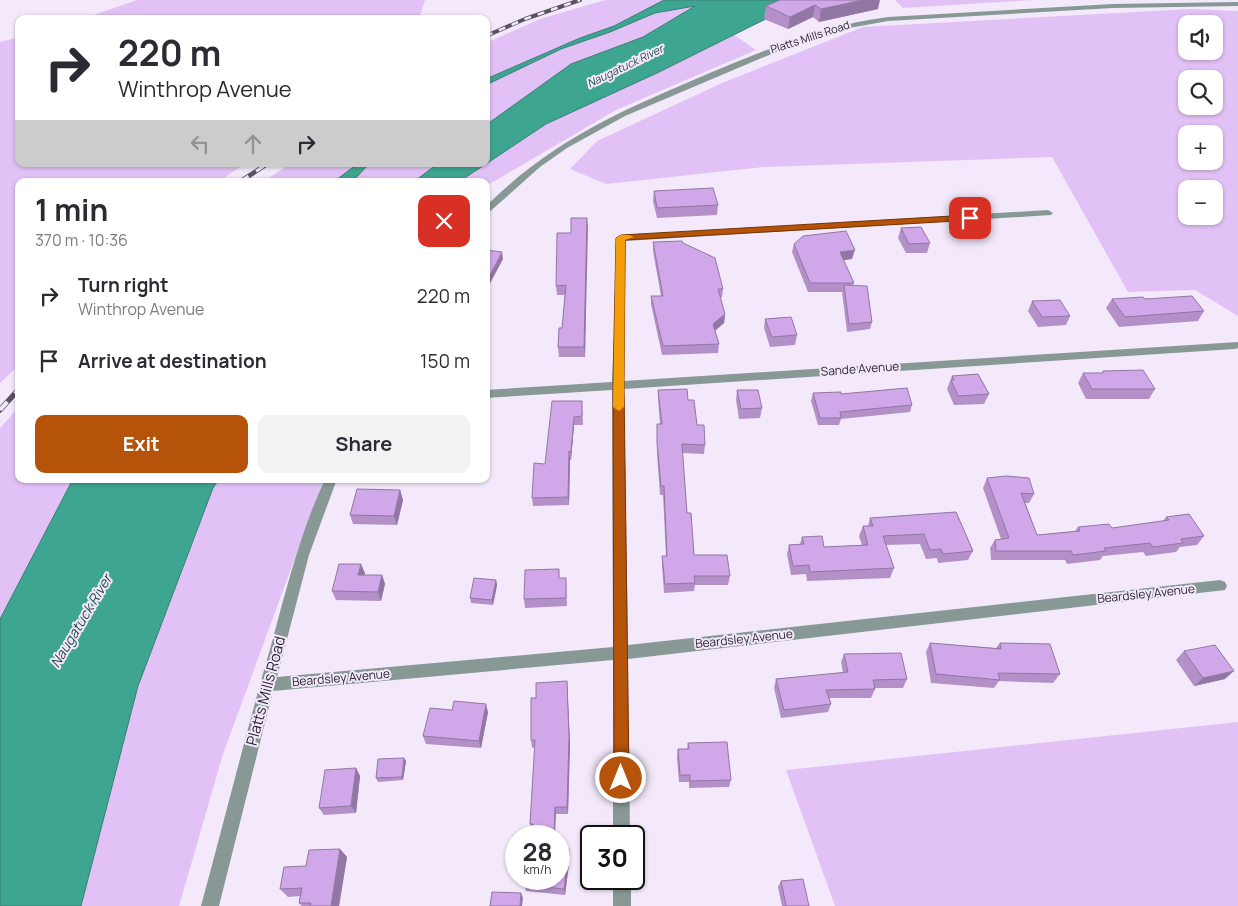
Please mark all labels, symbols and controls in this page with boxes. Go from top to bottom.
map controls [1178,15,1223,225]
button: sound [1178,15,1223,60]
street label: Platts Mills Road [768,17,851,56]
text: 220 m [118,29,221,77]
icon: right [35,35,100,100]
water label: Naugatuck River [584,40,667,90]
button: search [1178,70,1223,115]
text: Winthrop Avenue [118,74,292,104]
button: + [1178,125,1223,170]
icon: left [186,130,214,158]
icon: ahead [239,130,267,158]
icon: right [292,130,320,158]
button: − [1178,180,1223,225]
text: 1 min [35,189,108,230]
button: close [418,195,470,247]
pin [949,197,991,239]
icon: arrive [956,204,984,232]
text: 370 m · 10:36 [35,229,128,251]
text: Turn right [78,272,168,298]
icon: right [35,282,63,310]
text: 220 m [417,283,470,309]
text: Winthrop Avenue [78,298,204,320]
icon: arrive [35,347,63,375]
text: Arrive at destination [78,348,267,374]
text: 150 m [420,348,470,374]
street label: Sande Avenue [820,357,900,380]
button: Exit [35,415,248,473]
button: Share [258,415,470,473]
water label: Naugatuck River [45,569,117,671]
street label: Beardsley Avenue [1096,580,1196,607]
street label: Beardsley Avenue [694,625,794,652]
street label: Platts Mills Road [241,634,290,748]
street label: Beardsley Avenue [291,665,391,690]
position arrow [594,751,646,803]
speed limit sign: 30 [580,825,645,890]
text: 28 [522,834,553,869]
text: km/h [524,861,551,878]

